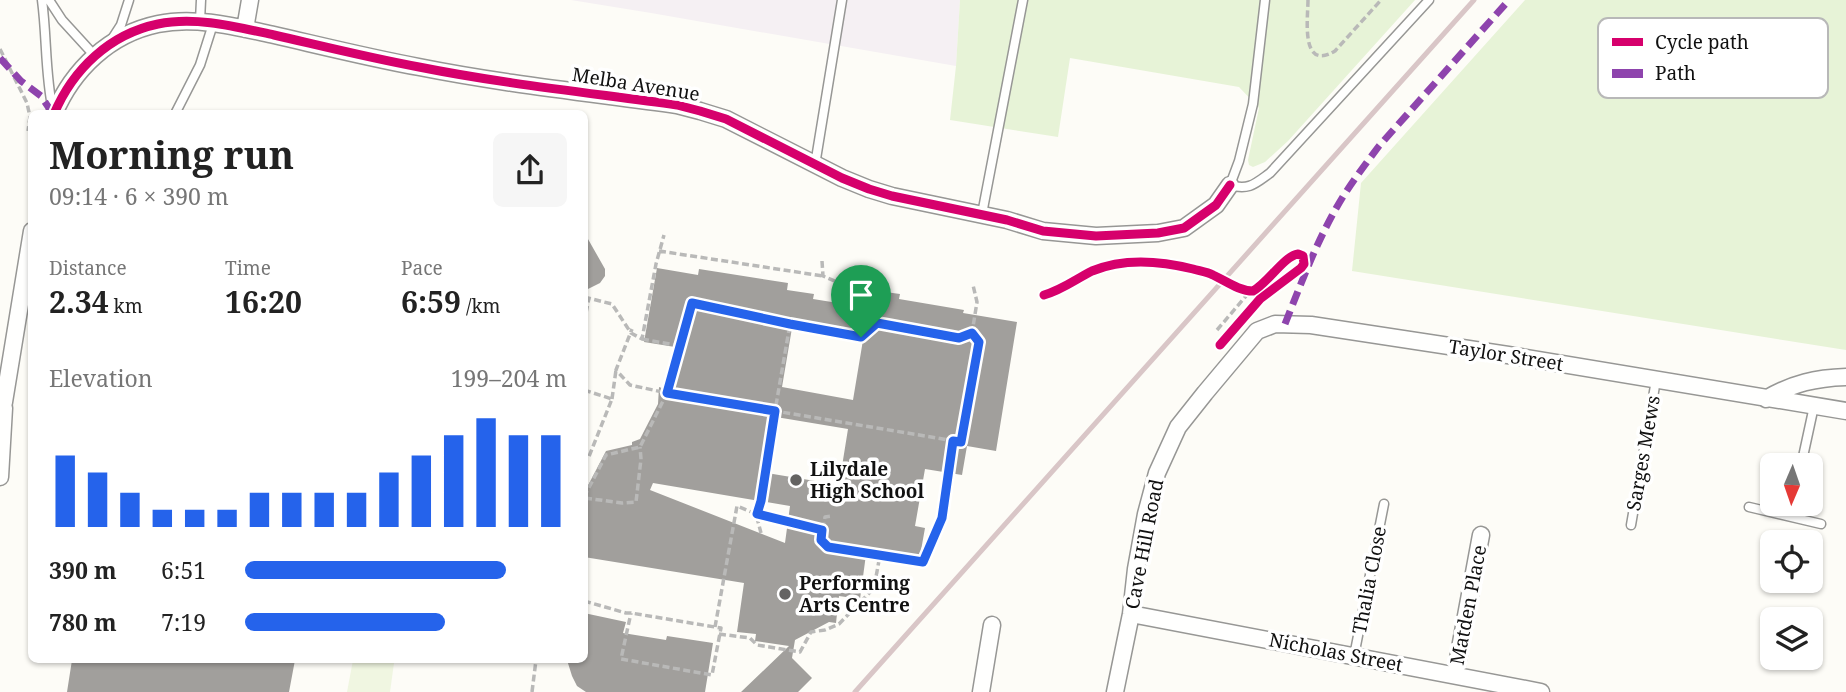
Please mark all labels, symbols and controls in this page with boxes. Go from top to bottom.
legend [1598,18,1828,98]
text: Cycle path [1655,29,1749,55]
text: Path [1655,60,1696,86]
street label: Melba Avenue [570,61,702,107]
text: Morning run [49,128,294,180]
button: share [493,133,567,207]
text: 09:14 · 6 × 390 m [49,180,229,212]
text: Distance [49,255,127,281]
text: Time [225,255,271,281]
text: Pace [401,255,443,281]
pin [831,265,891,337]
icon: arrive [842,276,880,314]
text: 2.34 [49,281,109,322]
text: 16:20 [225,281,302,322]
text: 6:59 [401,281,461,322]
text: km [109,293,143,319]
text: /km [461,293,500,319]
street label: Taylor Street [1447,333,1566,377]
text: Elevation [49,362,153,394]
text: 199–204 m [451,362,567,394]
street label: Sarges Mews [1620,393,1666,513]
north arrow [1760,453,1824,516]
map controls [1760,453,1823,670]
place label: Lilydale High School [810,456,925,504]
marker: Lilydale High School [788,472,804,488]
street label: Cave Hill Road [1119,476,1169,611]
street label: Thalia Close [1346,524,1392,636]
button: locate [1760,530,1823,593]
street label: Matden Place [1444,543,1492,667]
text: 390 m [49,554,117,586]
text: 6:51 [161,554,206,586]
place label: Performing Arts Centre [799,570,910,618]
marker: Performing Arts Centre [777,586,793,602]
text: 780 m [49,606,117,638]
text: 7:19 [161,606,206,638]
button: layers [1760,607,1823,670]
street label: Nicholas Street [1267,626,1406,678]

